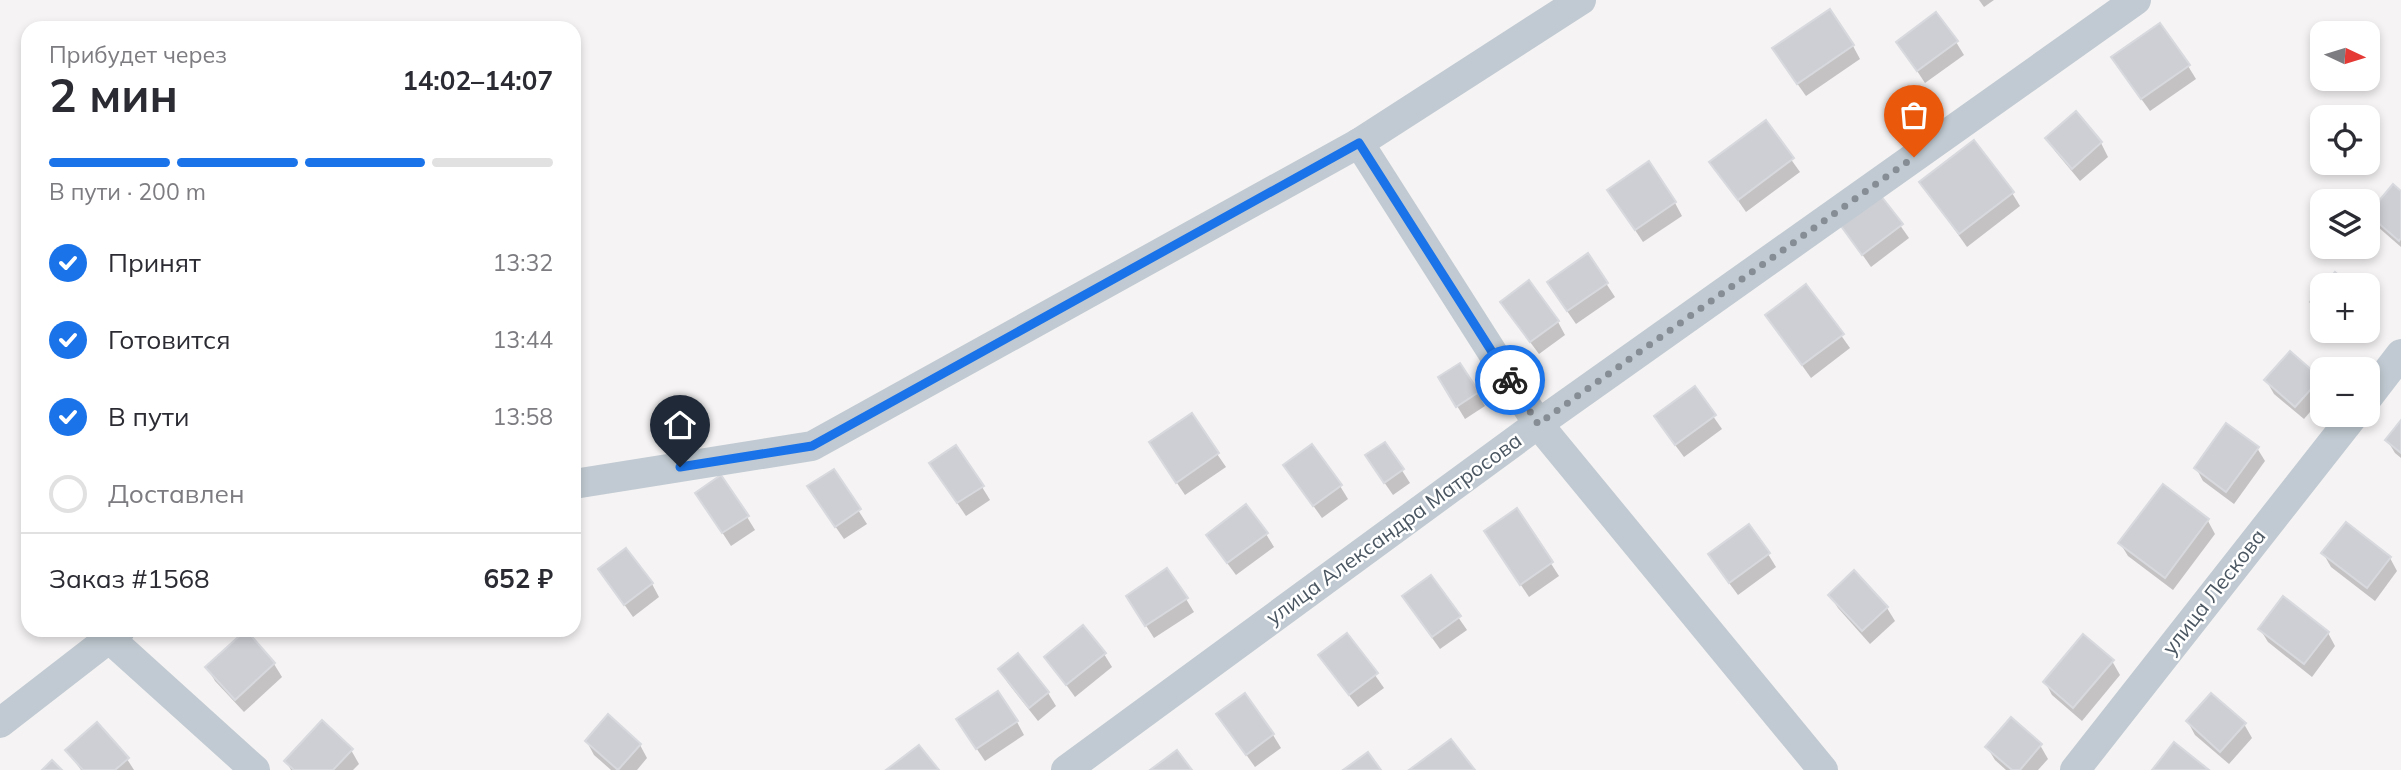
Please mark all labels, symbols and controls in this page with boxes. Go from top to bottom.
north arrow [2310,21,2380,91]
map controls [2310,21,2380,427]
text: Прибудет через [49,40,227,69]
text: 14:02–14:07 [402,64,553,97]
text: 2 мин [49,66,178,124]
pin [1884,85,1944,157]
icon: bag [1895,96,1933,134]
button: locate [2310,105,2380,175]
text: В пути · 200 m [49,177,206,206]
button: layers [2310,189,2380,259]
icon: check [49,244,87,282]
text: Принят [108,246,201,279]
text: 13:32 [493,248,553,277]
button: + [2310,273,2380,343]
icon: check [49,321,87,359]
text: Готовится [108,323,231,356]
text: 13:44 [493,325,553,354]
courier [1475,345,1545,415]
button: − [2310,357,2380,427]
icon: bike [1491,361,1529,399]
pin [650,395,710,467]
icon: check [49,398,87,436]
text: В пути [108,400,189,433]
text: 13:58 [493,402,553,431]
icon: home [661,406,699,444]
street label: улица Александра Матросова [1260,427,1526,630]
text: Доставлен [108,477,245,510]
street label: улица Лескова [2156,523,2271,660]
text: Заказ #1568 [49,562,210,595]
text: 652 ₽ [483,562,553,595]

